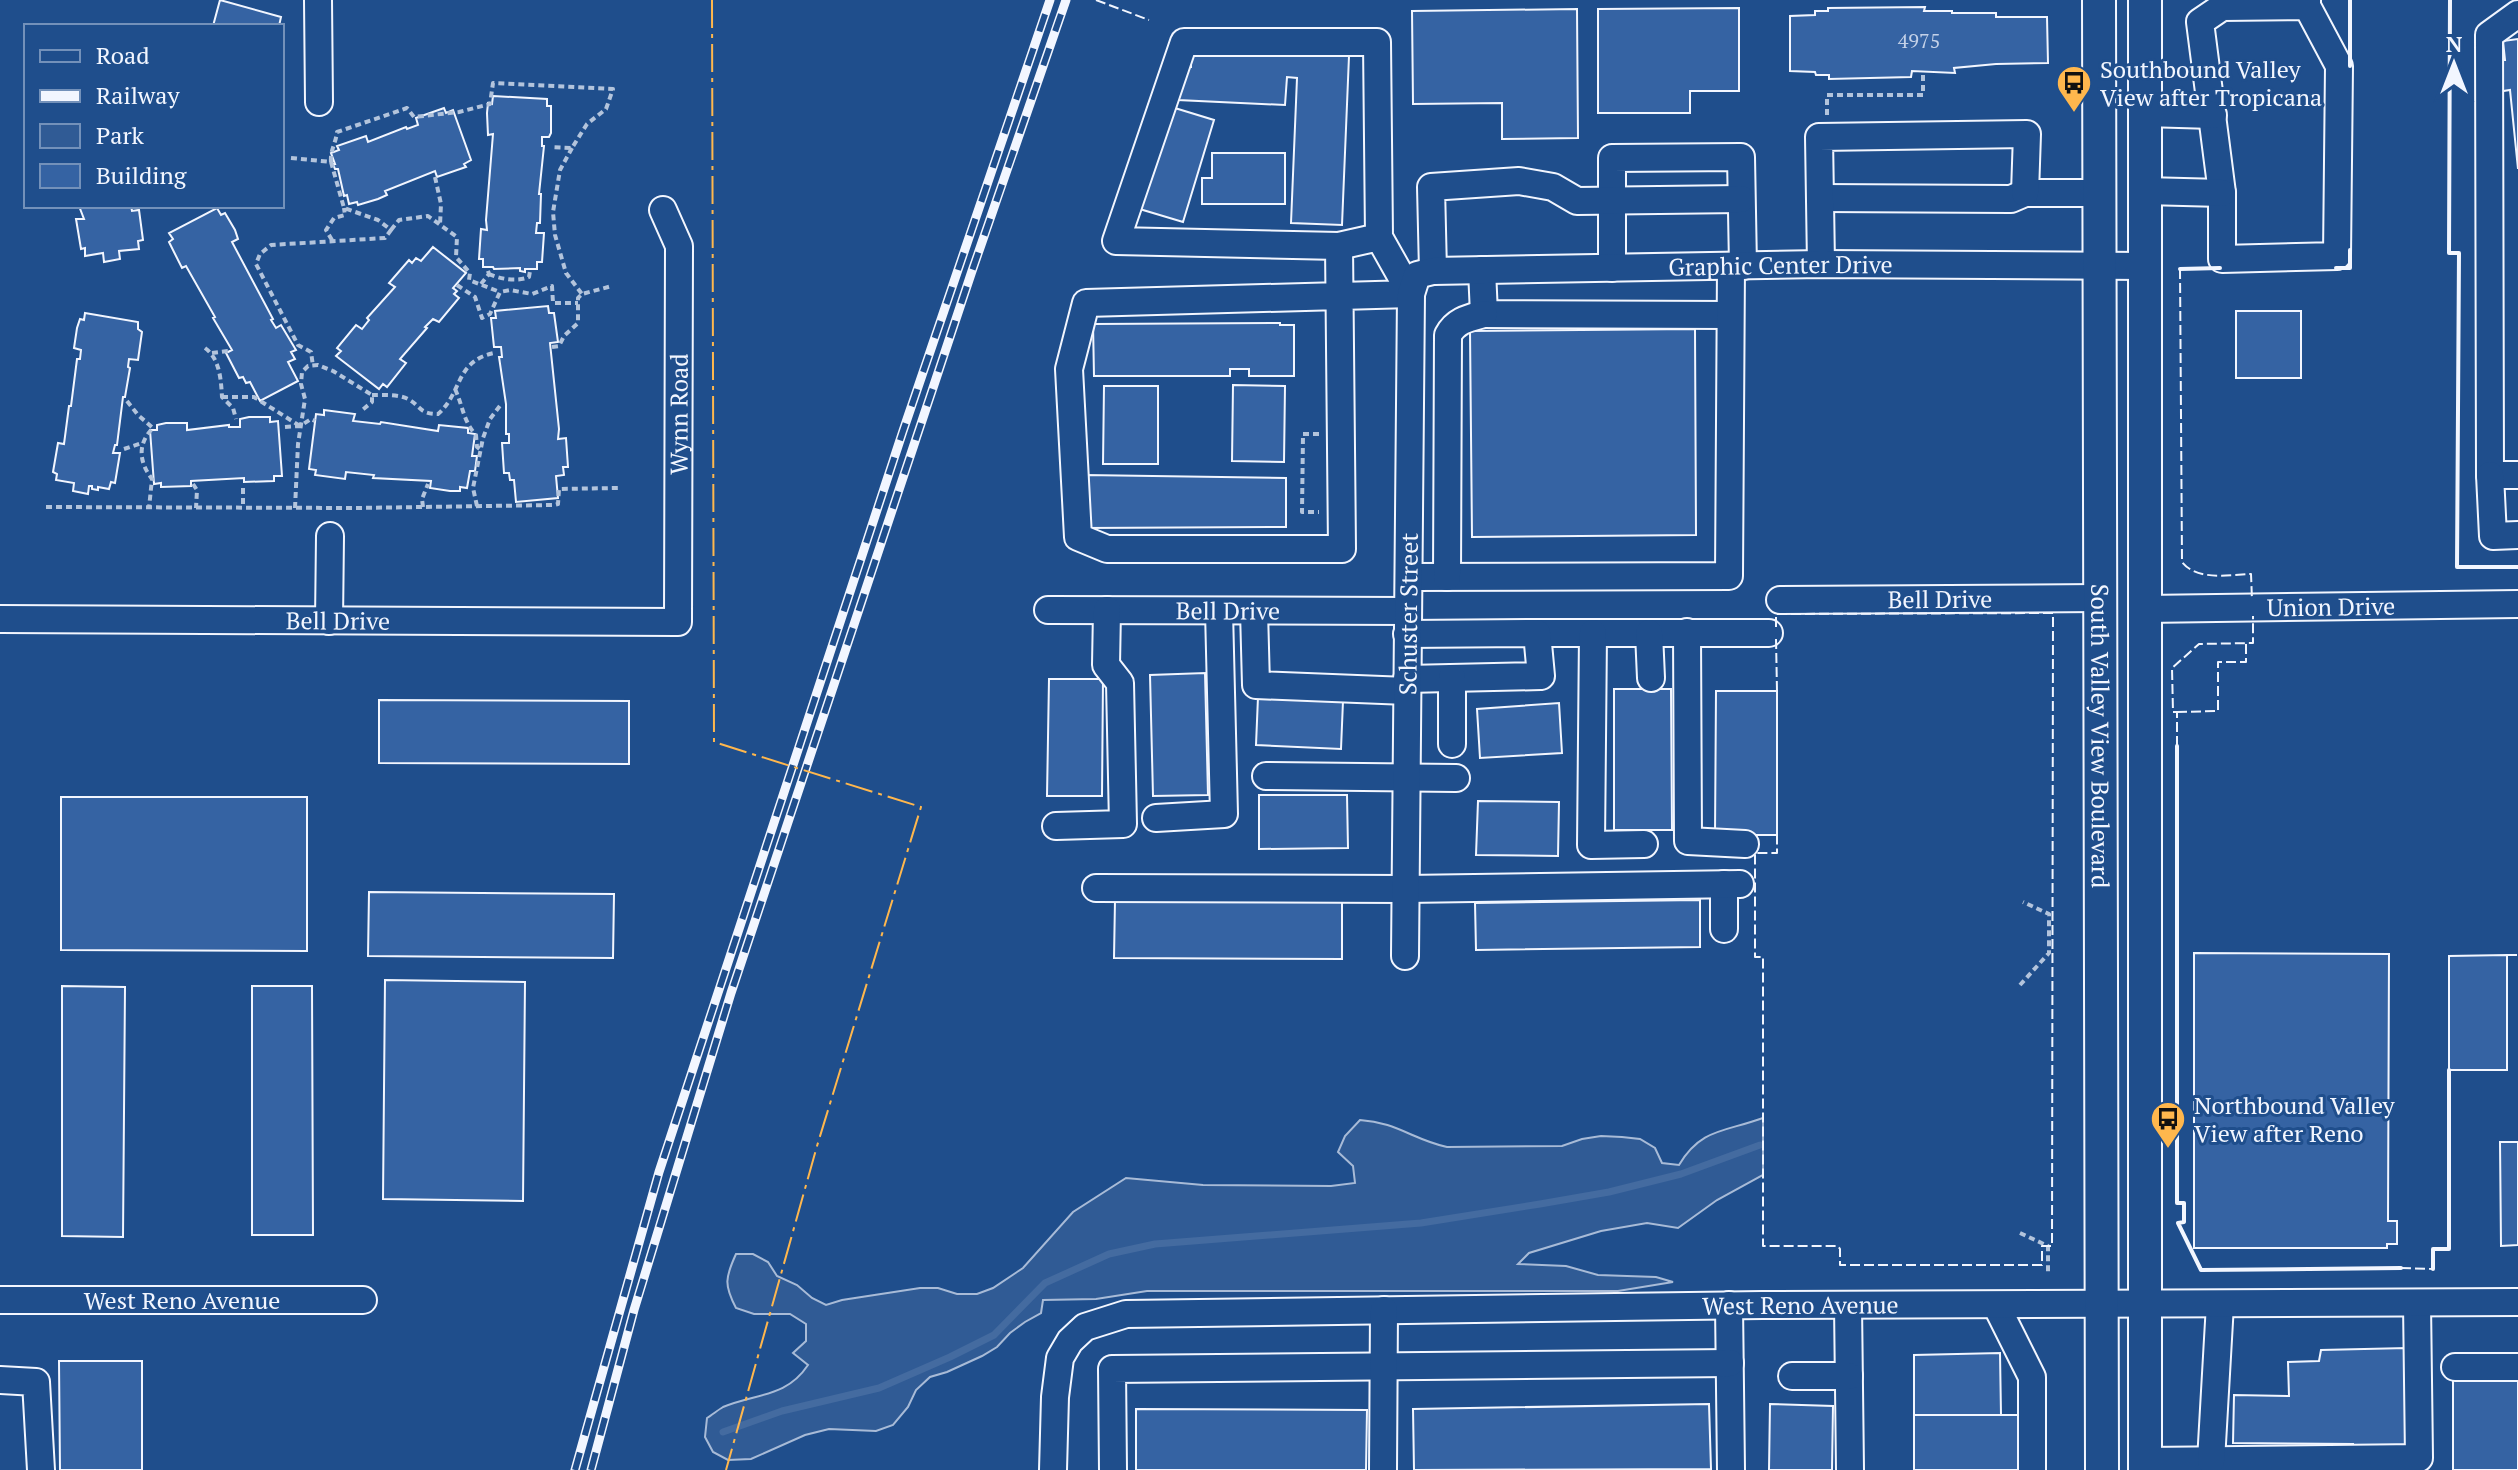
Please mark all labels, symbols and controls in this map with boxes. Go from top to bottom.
legend [24,24,284,208]
north arrow [2414,24,2494,104]
house number: 4975 [1898,27,1940,54]
text: N [2446,29,2463,58]
text: Road [96,39,150,71]
place label: Southbound Valley View after Tropicana [2100,53,2322,113]
bus stop icon: Southbound Valley View after Tropicana [2055,64,2093,114]
text: Railway [96,79,180,111]
text: Park [96,119,145,151]
text: Building [96,159,187,191]
street label: Graphic Center Drive [1668,248,1893,283]
street label: Wynn Road [662,353,695,475]
street label: Schuster Street [1391,533,1425,695]
street label: Bell Drive [1888,583,1992,615]
street label: South Valley View Boulevard [2084,584,2117,888]
street label: Union Drive [2267,590,2395,623]
street label: Bell Drive [1176,594,1280,627]
street label: Bell Drive [286,604,390,637]
place label: Northbound Valley View after Reno [2194,1089,2396,1149]
bus stop icon: Northbound Valley View after Reno [2149,1100,2187,1150]
street label: West Reno Avenue [84,1284,280,1316]
street label: West Reno Avenue [1702,1288,1899,1322]

